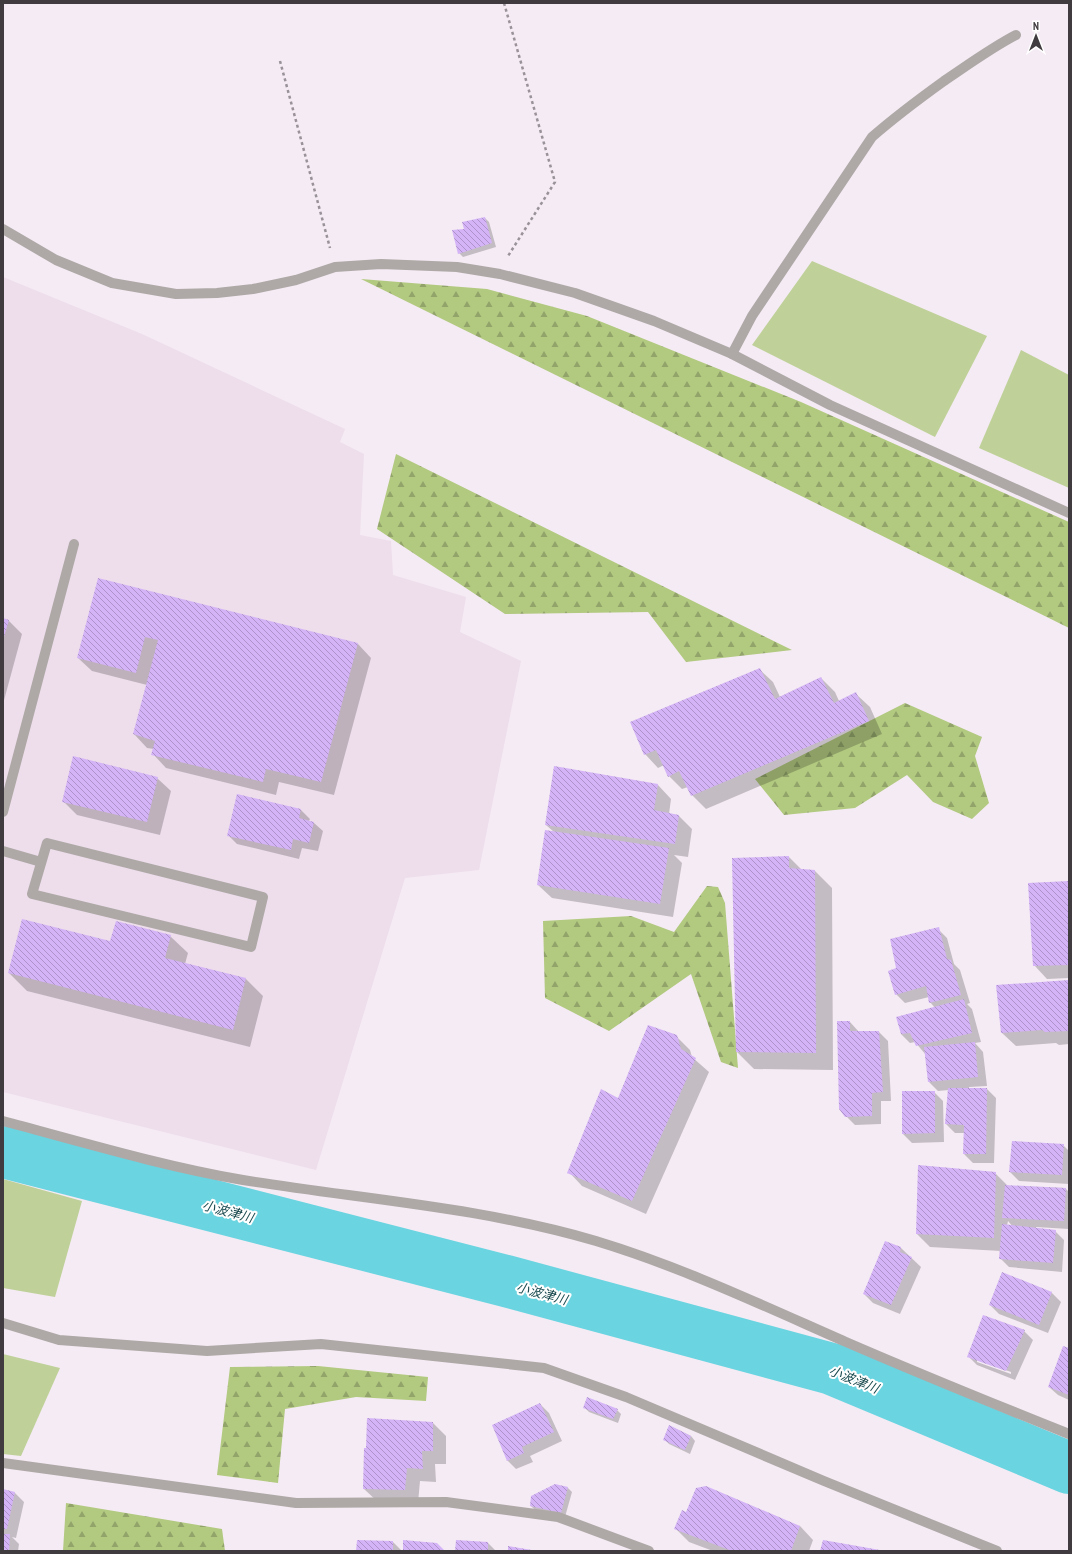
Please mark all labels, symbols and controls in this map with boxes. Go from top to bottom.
north arrow [1016,16,1056,56]
text: N [1033,19,1039,33]
water label: 小波津川 [201,1197,257,1227]
water label: 小波津川 [515,1279,571,1309]
water label: 小波津川 [827,1362,883,1398]

